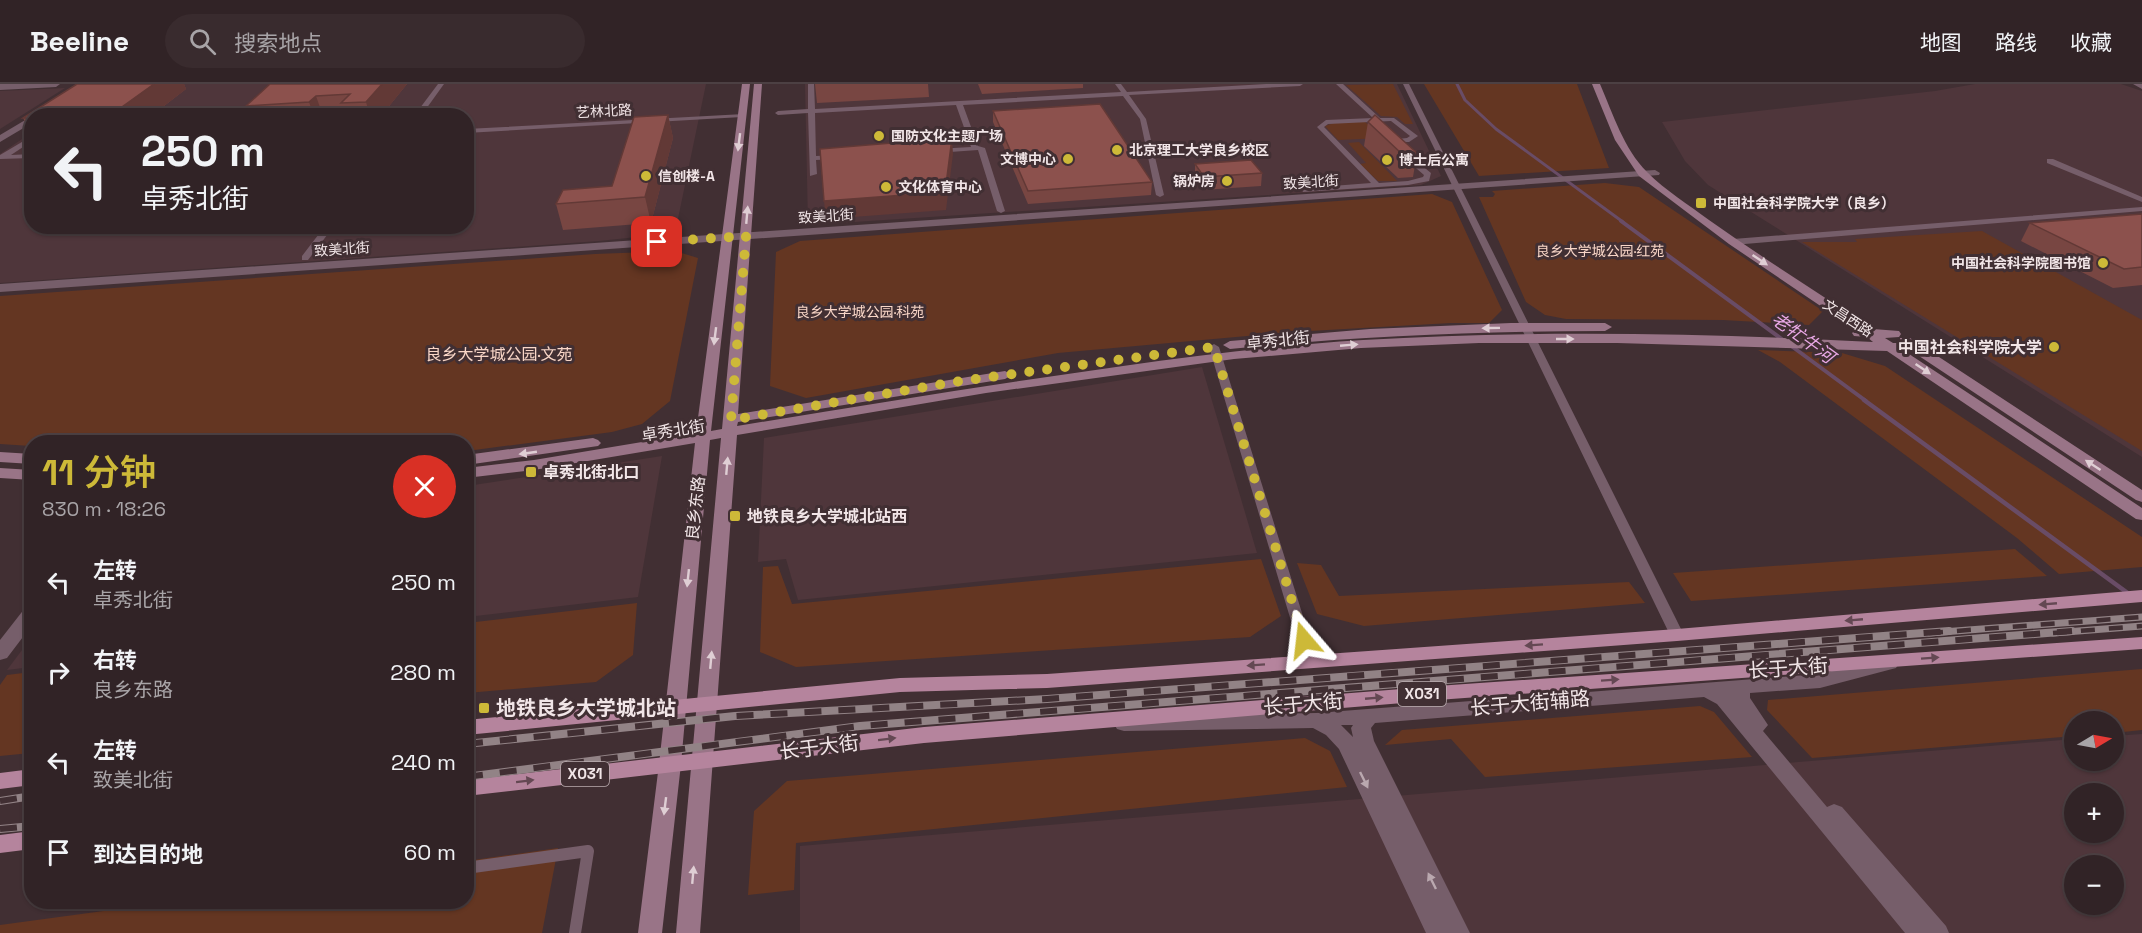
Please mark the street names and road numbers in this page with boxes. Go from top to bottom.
street label: 艺林北路 [576,101,632,121]
street label: 致美北街 [1282,171,1340,193]
street label: 致美北街 [797,205,855,227]
street label: 致美北街 [313,238,371,260]
street label: 文昌西路 [1820,295,1876,341]
street label: 卓秀北街 [1245,327,1311,354]
street label: 卓秀北街 [640,415,706,446]
street label: 良乡东路 [682,475,709,541]
street label: 长于大街 [1747,652,1829,684]
road number: X031 [1398,682,1446,706]
street label: 长于大街辅路 [1469,685,1591,721]
street label: 长于大街 [1262,688,1344,720]
street label: 长于大街 [778,729,860,765]
road number: X031 [561,762,609,786]

